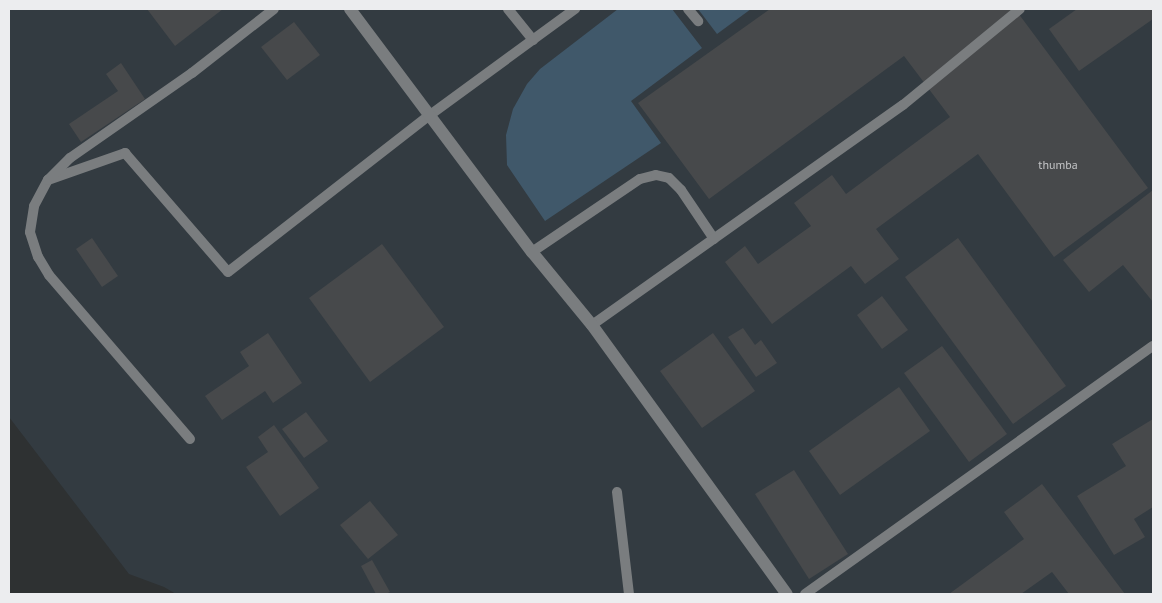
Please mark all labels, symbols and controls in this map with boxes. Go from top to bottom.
house number: thumba [1038,158,1078,172]

